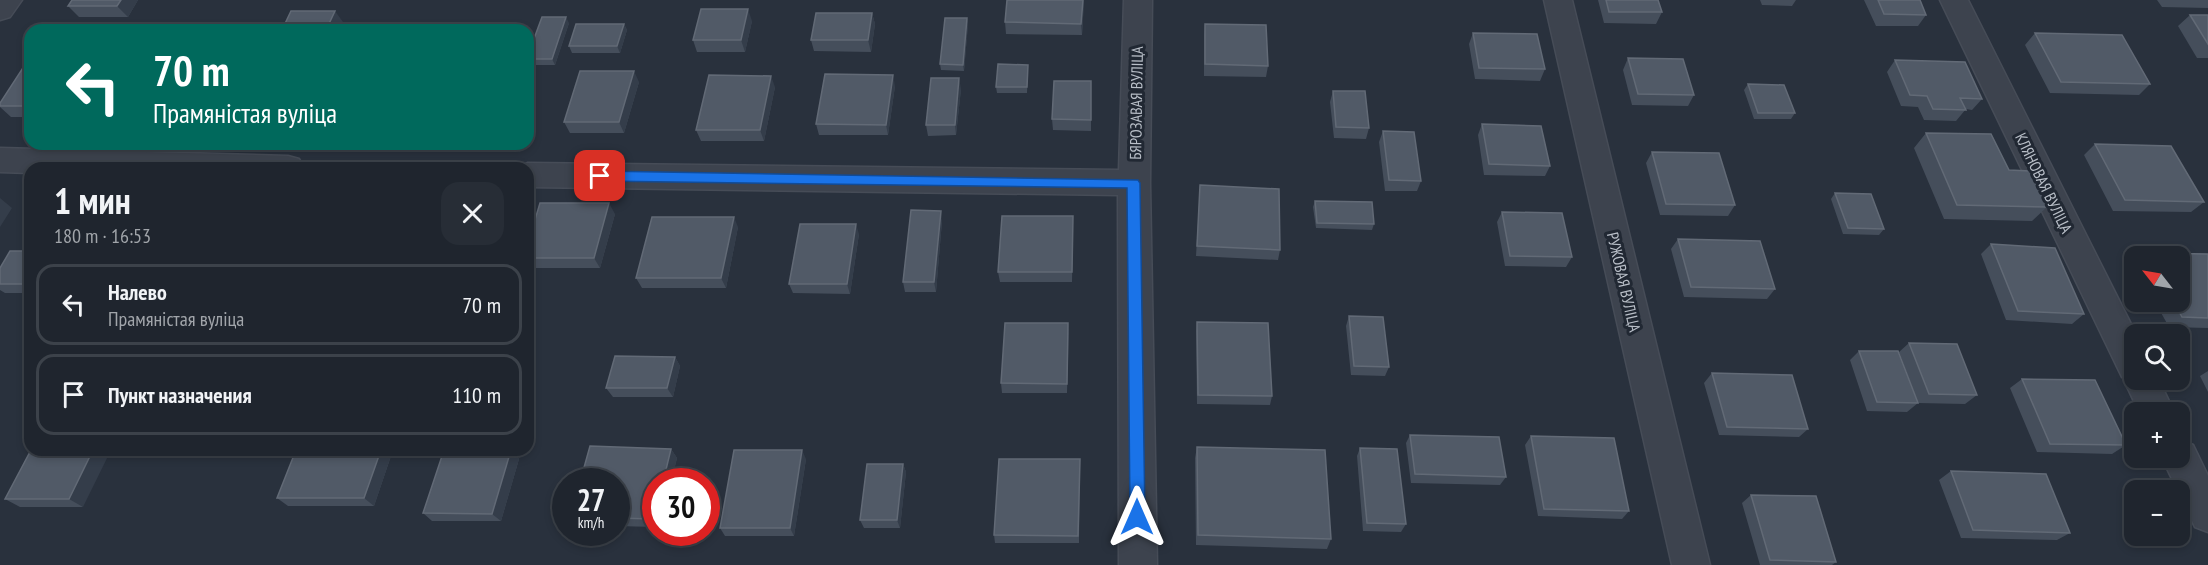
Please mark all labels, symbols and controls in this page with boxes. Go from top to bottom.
text: 70 m [153,43,230,98]
street label: БЯРОЗАВАЯ ВУЛІЦА [1125,46,1147,160]
icon: left [54,48,132,126]
text: Прамяністая вуліца [153,96,337,130]
street label: КЛЯНОВАЯ ВУЛІЦА [2011,130,2077,237]
pin [574,150,625,201]
icon: arrive [583,159,616,192]
text: 1 мин [54,177,131,224]
button: close [441,182,504,245]
text: 180 m · 16:53 [54,223,151,249]
street label: РУЖОВАЯ ВУЛІЦА [1603,230,1645,334]
north arrow [2124,246,2190,312]
map controls [2124,246,2190,546]
text: Налево [108,278,167,306]
icon: left [57,288,90,321]
text: 70 m [462,291,501,319]
text: Прамяністая вуліца [108,306,244,332]
button: search [2124,324,2190,390]
icon: arrive [57,378,90,411]
text: Пункт назначения [108,381,252,409]
text: 110 m [452,381,501,409]
button: + [2124,402,2190,468]
speed limit sign: 30 [642,468,720,546]
text: 27 [577,480,605,519]
button: − [2124,480,2190,546]
position arrow [1105,485,1169,549]
text: km/h [578,513,604,532]

